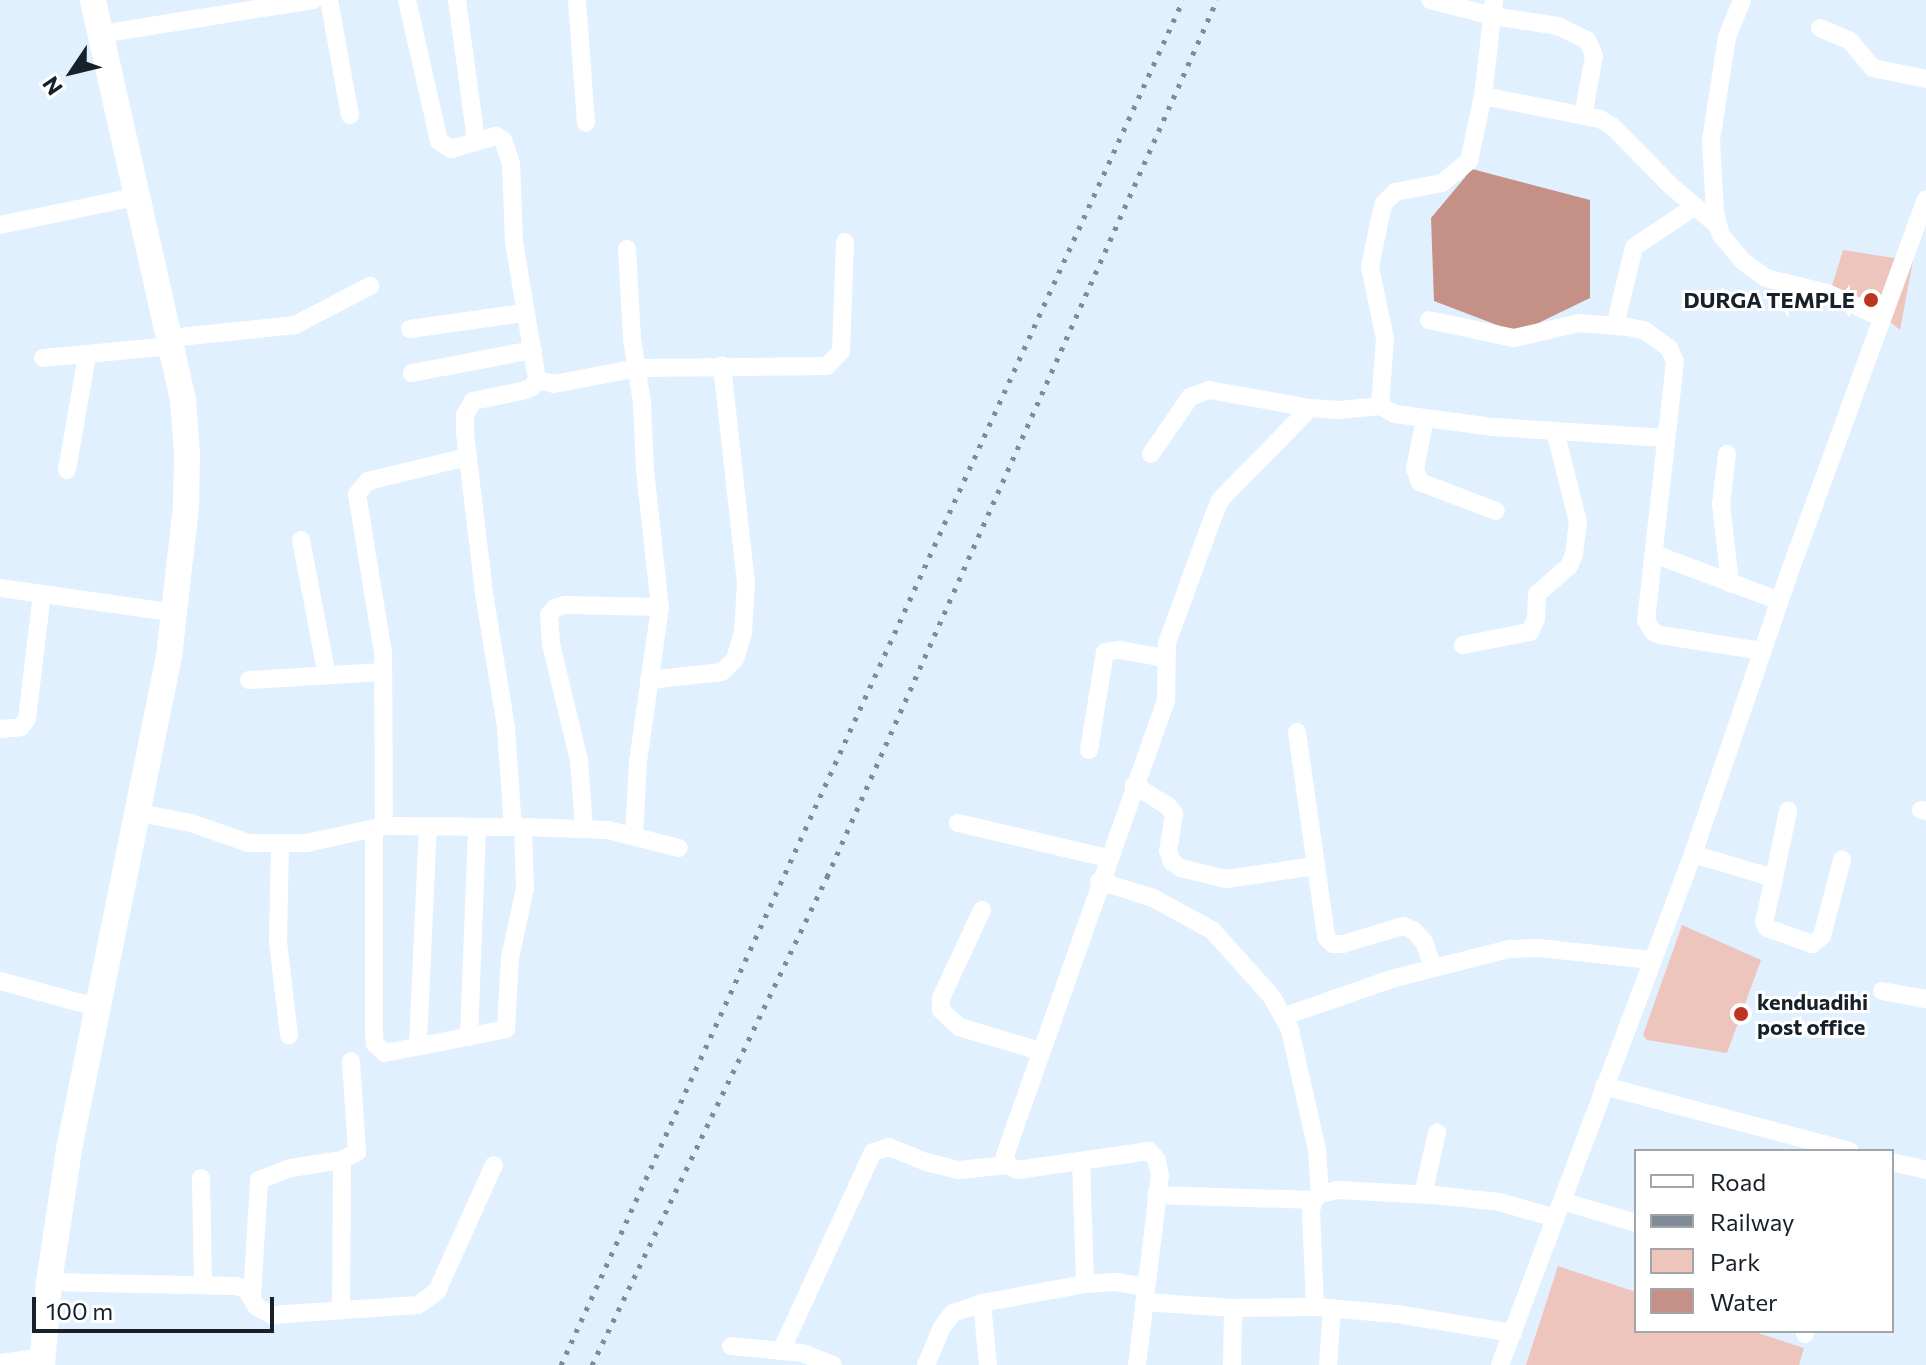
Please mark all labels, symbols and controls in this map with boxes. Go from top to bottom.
north arrow [32,32,112,112]
text: N [36,72,68,101]
place label: DURGA TEMPLE [1683,287,1855,313]
marker: DURGA TEMPLE [1862,291,1880,309]
place label: kenduadihi post office [1757,988,1868,1040]
marker: kenduadihi post office [1732,1005,1750,1023]
legend [1634,1149,1894,1333]
text: Road [1710,1167,1766,1196]
text: Railway [1710,1207,1795,1236]
text: Park [1710,1247,1760,1276]
scale bar [36,1281,278,1331]
text: Water [1710,1287,1778,1316]
text: 100 m [46,1296,113,1325]

